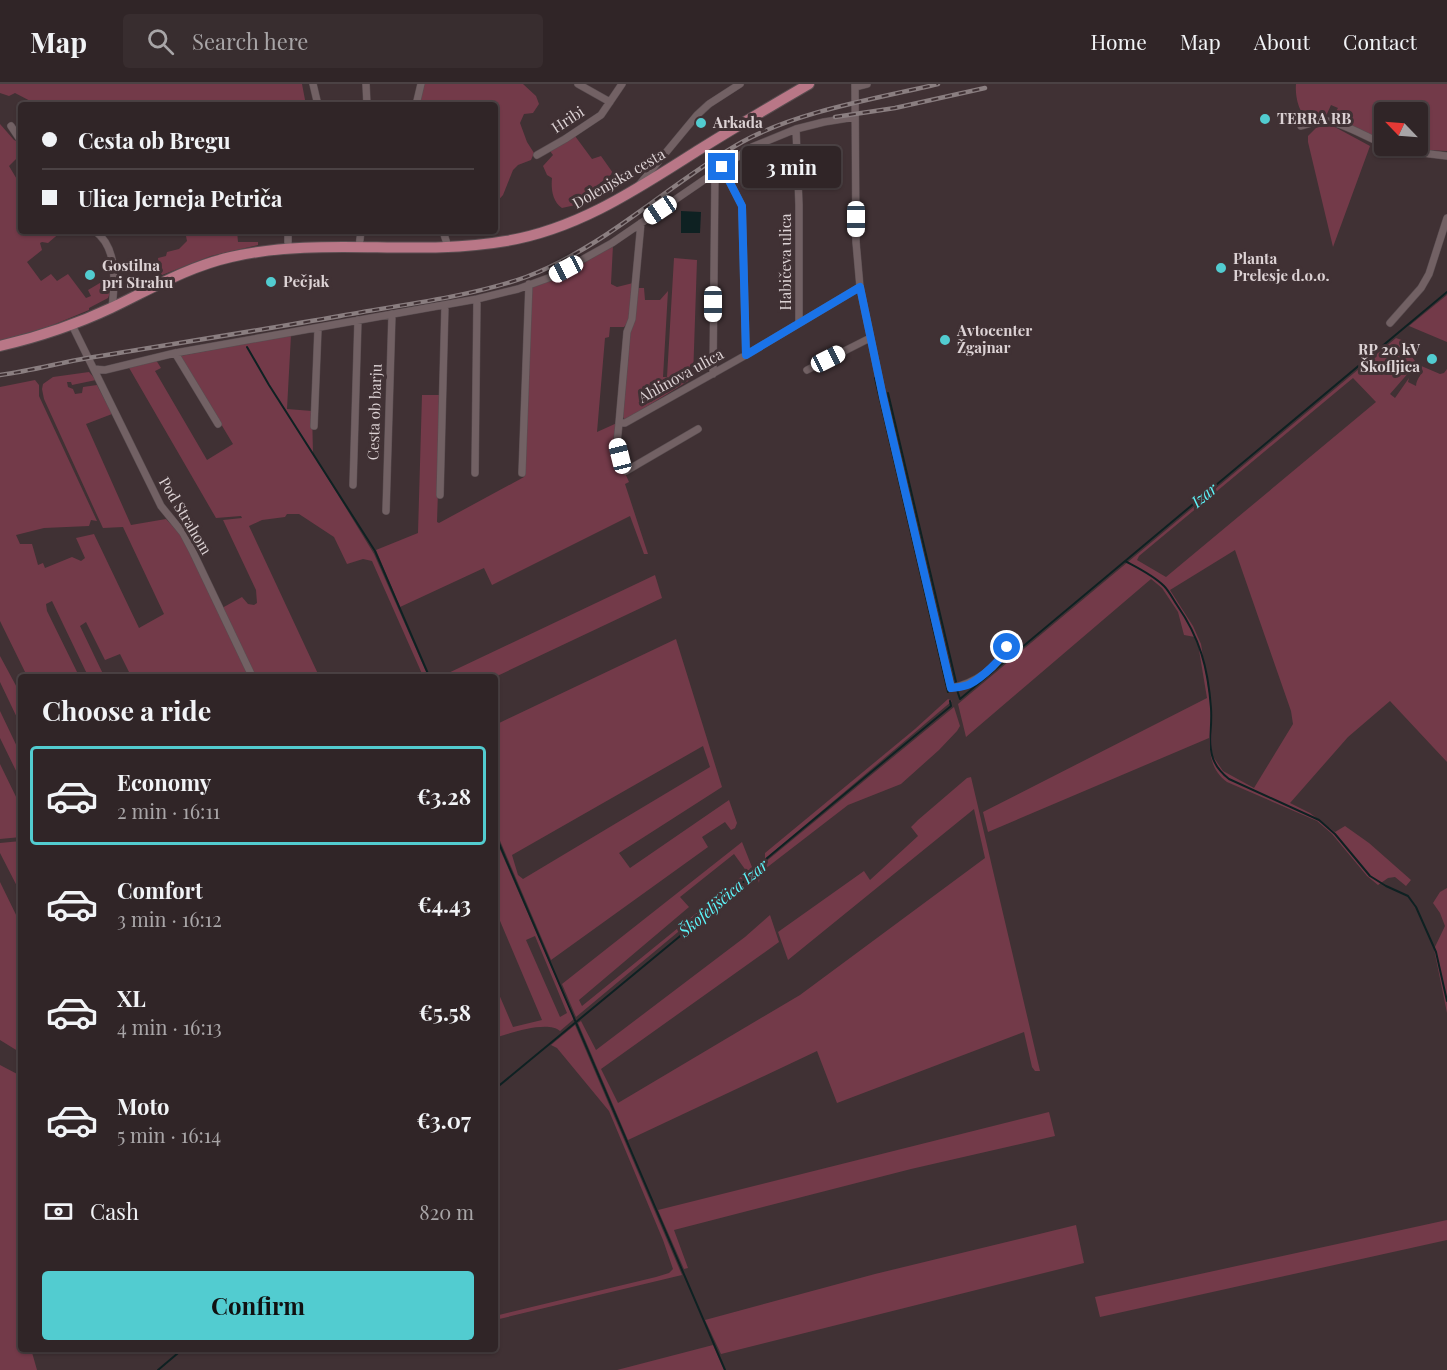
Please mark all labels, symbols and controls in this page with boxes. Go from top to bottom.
search box [123,14,543,68]
text: Map [30,23,87,60]
icon: search [144,25,177,58]
text: Search here [192,26,308,56]
text: Home [1091,27,1147,55]
text: Map [1180,27,1221,55]
text: About [1254,27,1310,55]
text: Contact [1343,27,1417,55]
street label: Hribi [547,101,588,137]
north arrow [1374,102,1428,156]
map controls [1374,102,1428,156]
place label: TERRA RB [1277,108,1351,128]
place label: Arkada [712,112,763,132]
marker: TERRA RB [1258,112,1272,126]
marker: Arkada [694,116,708,130]
text: Cesta ob Bregu [78,125,231,155]
street label: Dolenjska cesta [569,143,669,213]
callout: 3 min [743,146,842,188]
route end [708,153,735,180]
text: 3 min [766,153,817,180]
text: Ulica Jerneja Petriča [78,183,282,213]
car [640,192,680,228]
car [847,201,865,237]
street label: Habičeva ulica [775,213,795,310]
place label: Planta Prelesje d.o.o. [1233,248,1330,285]
car [546,253,586,285]
place label: Gostilna pri Strahu [102,255,173,292]
marker: Planta Prelesje d.o.o. [1214,261,1228,275]
marker: Gostilna pri Strahu [83,268,97,282]
place label: Pečjak [283,271,330,291]
marker: Pečjak [264,275,278,289]
car [704,286,722,322]
place label: Avtocenter Žgajnar [956,320,1032,357]
marker: Avtocenter Žgajnar [938,333,952,347]
place label: RP 20 kV Škofljica [1358,339,1421,376]
street label: Ahlinova ulica [633,343,727,407]
car [808,343,848,375]
marker: RP 20 kV Škofljica [1425,352,1439,366]
street label: Cesta ob barju [362,363,386,461]
car [607,436,633,476]
street label: Pod Strahom [155,473,217,559]
water label: Izar [1186,477,1222,512]
route start [993,633,1020,660]
text: Choose a ride [42,692,211,728]
text: Economy [117,767,211,797]
icon: car [45,769,99,823]
text: €3.28 [417,781,471,811]
text: 2 min · 16:11 [117,797,220,824]
water label: Škofeljščica Izar [673,853,773,942]
text: Comfort [117,875,203,905]
icon: car [45,877,99,931]
text: €4.43 [417,889,471,919]
text: 3 min · 16:12 [117,905,222,932]
text: XL [117,983,146,1013]
icon: car [45,985,99,1039]
text: €5.58 [419,997,471,1027]
text: 4 min · 16:13 [117,1013,222,1040]
text: Moto [117,1091,170,1121]
icon: car [45,1093,99,1147]
text: €3.07 [416,1105,471,1135]
text: 5 min · 16:14 [117,1121,221,1148]
icon: cash [42,1195,75,1228]
text: Cash [90,1196,139,1226]
text: 820 m [419,1198,474,1225]
button: Confirm [42,1271,474,1340]

